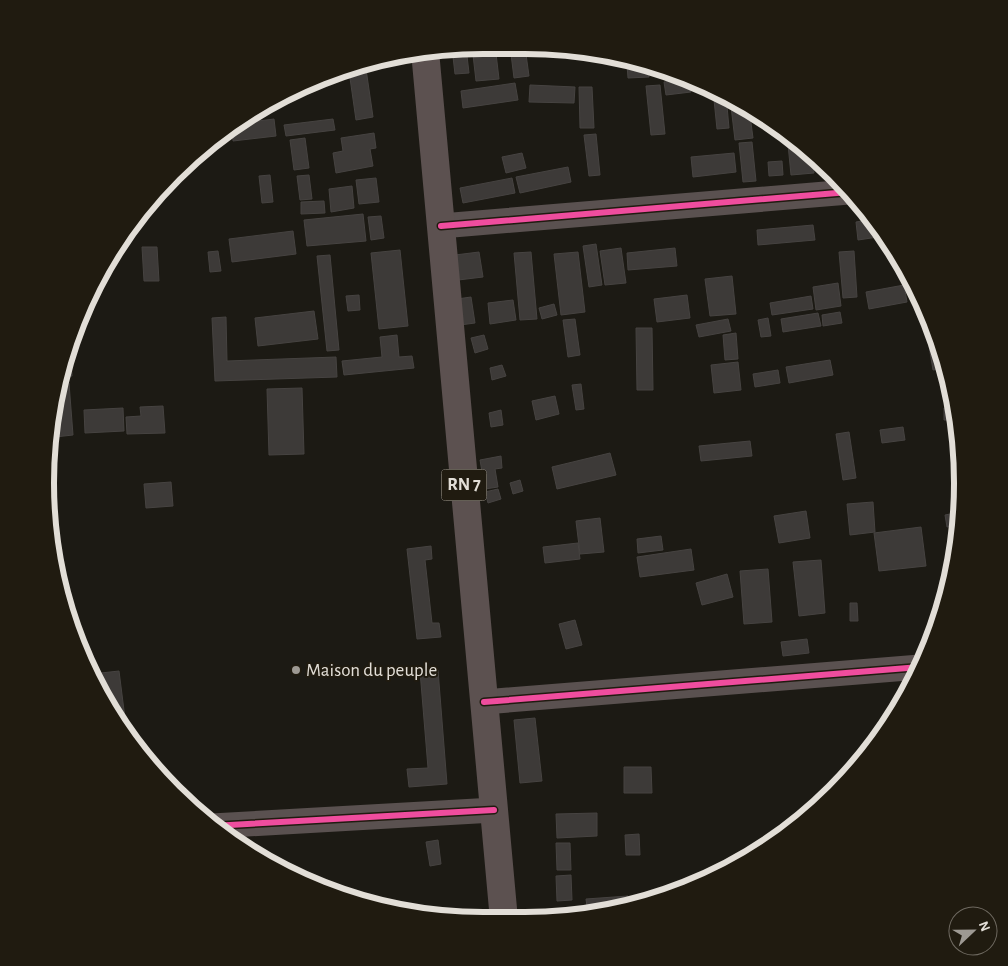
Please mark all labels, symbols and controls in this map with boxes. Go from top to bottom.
road number: RN 7 [442,470,486,500]
place label: Maison du peuple [306,661,437,680]
marker: Maison du peuple [290,664,302,676]
north arrow [948,906,998,956]
text: N [976,919,992,934]

